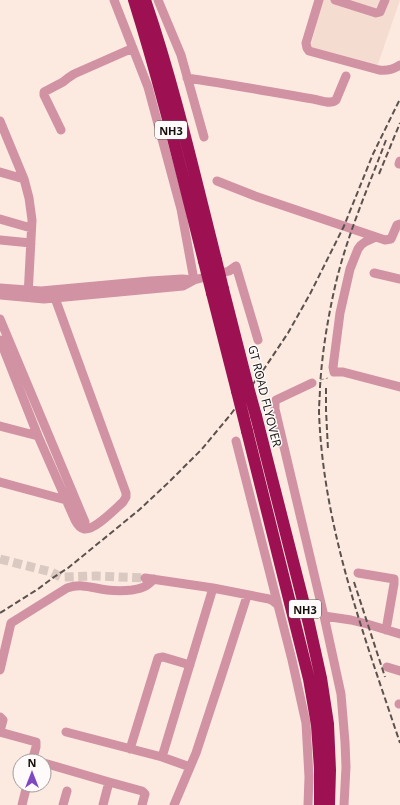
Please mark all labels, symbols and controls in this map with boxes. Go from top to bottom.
road number: NH3 [155,121,187,139]
street label: GT ROAD FLYOVER [244,343,286,449]
road number: NH3 [289,600,321,618]
north arrow [12,753,52,793]
text: N [28,755,36,770]

